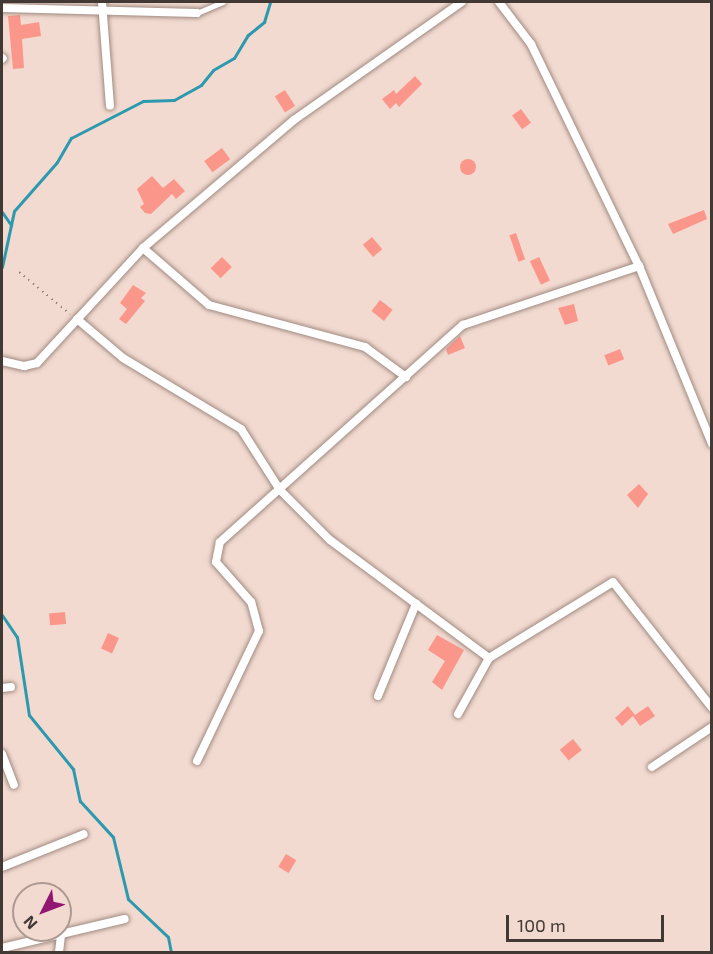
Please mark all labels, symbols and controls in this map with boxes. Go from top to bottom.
north arrow [12,882,72,942]
scale bar [509,903,666,941]
text: N [19,912,41,934]
text: 100 m [517,914,566,936]

